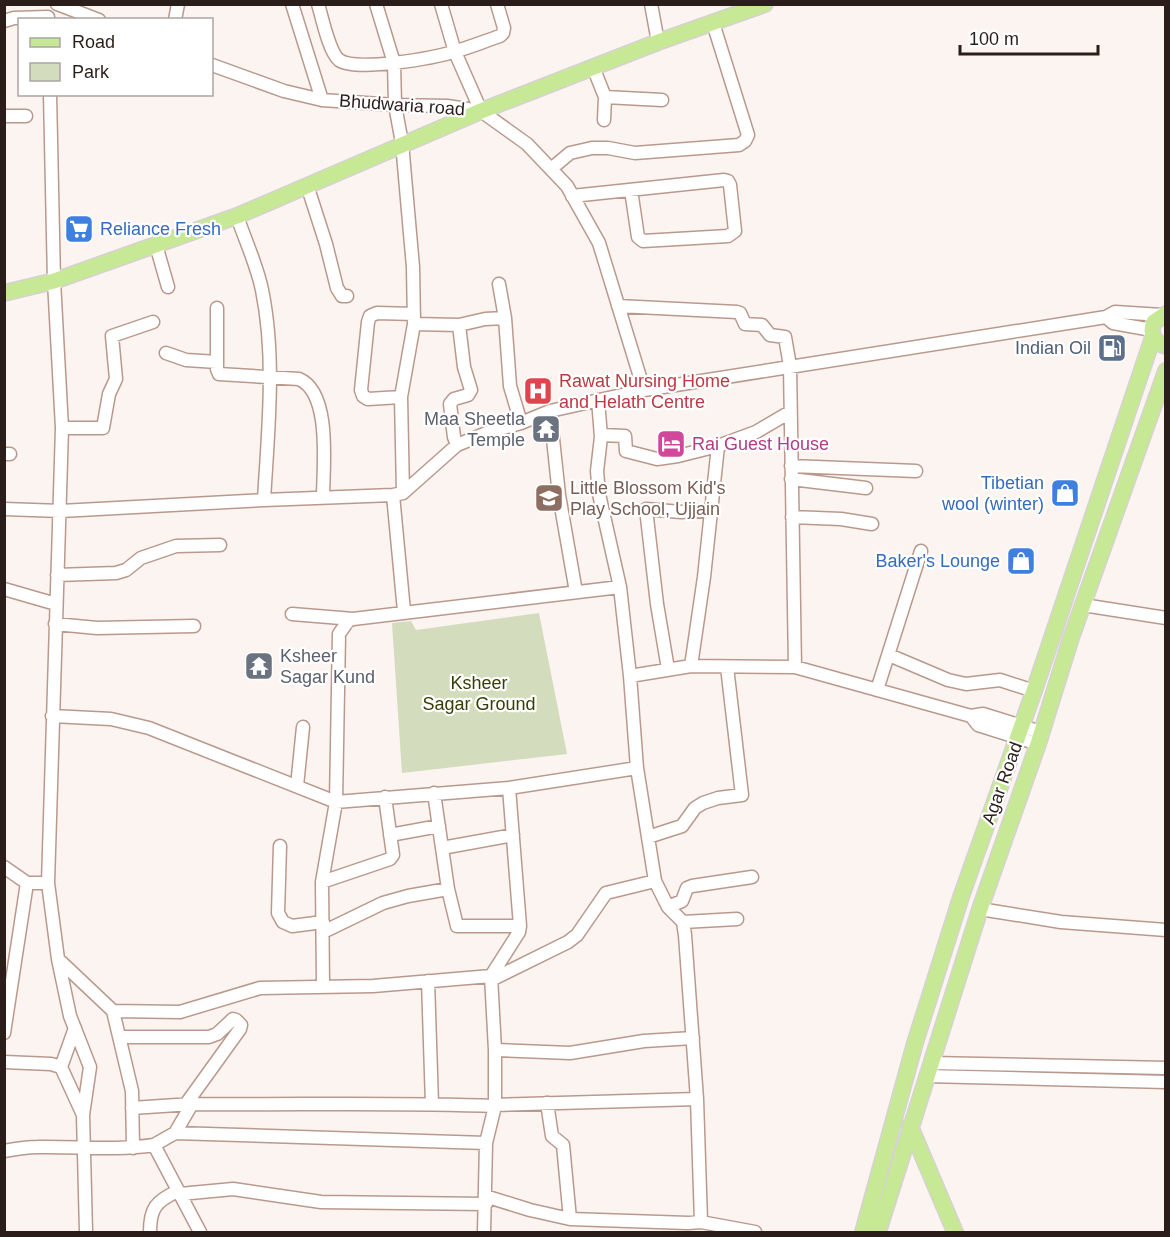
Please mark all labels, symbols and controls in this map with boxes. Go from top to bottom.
legend [18,18,213,96]
scale bar [960,18,1098,56]
text: 100 m [969,29,1019,49]
text: Road [72,32,115,52]
text: Park [72,62,110,82]
street label: Bhudwaria road [338,91,466,119]
supermarket icon: Reliance Fresh [63,213,95,245]
place label: Reliance Fresh [100,219,221,239]
fuel station icon: Indian Oil [1096,332,1128,364]
place label: Indian Oil [1015,338,1091,358]
place label: Rawat Nursing Home and Helath Centre [559,371,730,412]
hospital icon: Rawat Nursing Home and Helath Centre [522,375,554,407]
place label: Maa Sheetla Temple [424,409,526,450]
temple icon: Maa Sheetla Temple [530,413,562,445]
hotel icon: Rai Guest House [655,428,687,460]
place label: Rai Guest House [692,434,829,454]
place label: Tibetian wool (winter) [941,473,1044,514]
shop icon: Tibetian wool (winter) [1049,477,1081,509]
place label: Little Blossom Kid's Play School, Ujjain [570,478,726,519]
school or university icon: Little Blossom Kid's Play School, Ujjain [533,482,565,514]
shop icon: Baker's Lounge [1005,545,1037,577]
place label: Baker's Lounge [875,551,1000,571]
place label: Ksheer Sagar Kund [280,646,375,687]
temple icon: Ksheer Sagar Kund [243,650,275,682]
park label: Ksheer Sagar Ground [422,673,536,714]
street label: Agar Road [978,739,1026,827]

